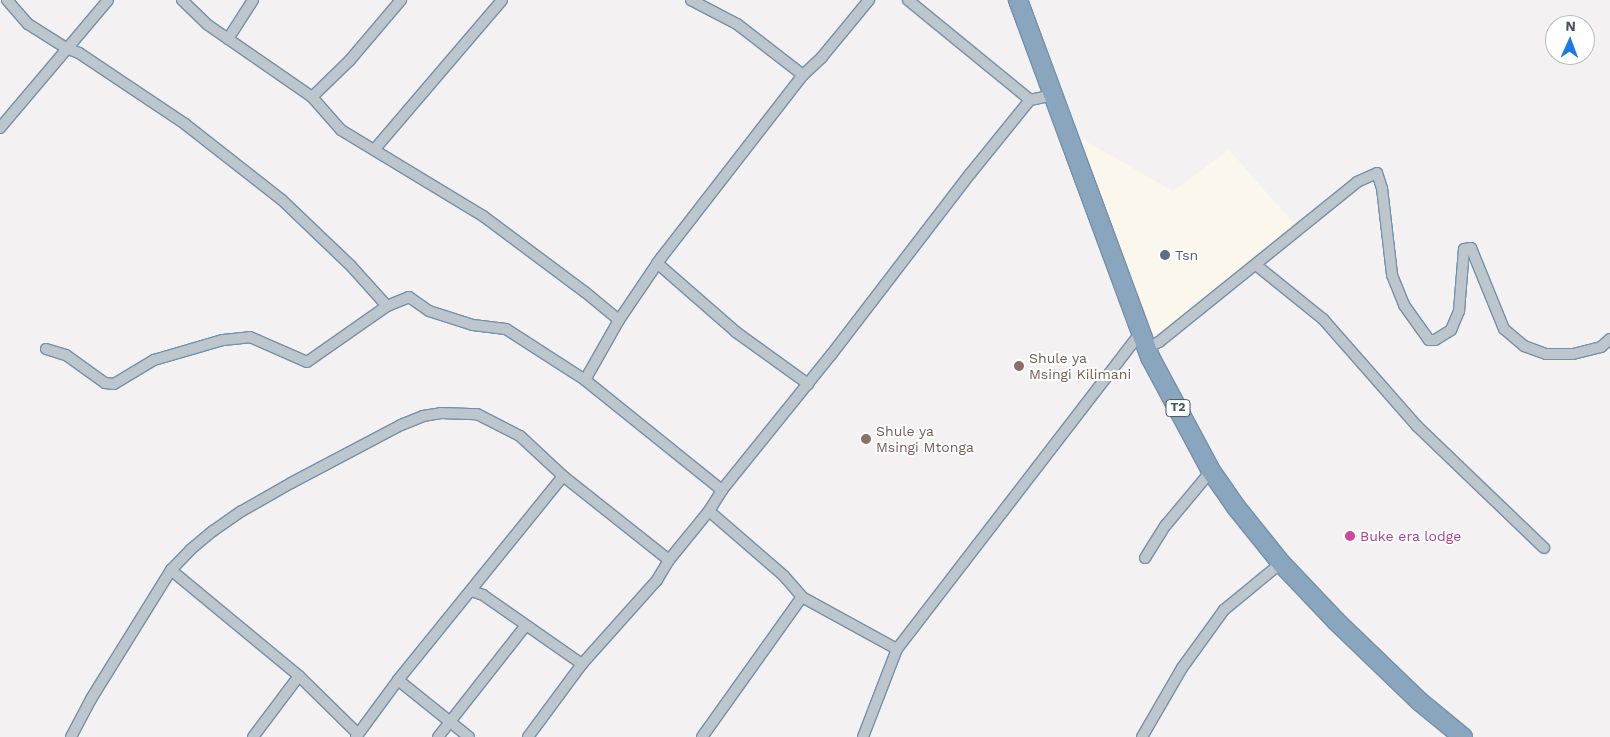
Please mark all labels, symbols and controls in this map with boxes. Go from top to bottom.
north arrow [1545,15,1595,65]
text: N [1565,18,1576,34]
place label: Tsn [1175,247,1198,263]
marker: Tsn [1159,249,1171,261]
place label: Shule ya Msingi Kilimani [1029,350,1131,382]
marker: Shule ya Msingi Kilimani [1013,360,1025,372]
road number: T2 [1166,398,1190,418]
place label: Shule ya Msingi Mtonga [876,423,974,456]
marker: Shule ya Msingi Mtonga [860,433,872,445]
place label: Buke era lodge [1360,528,1462,544]
marker: Buke era lodge [1344,530,1356,542]

